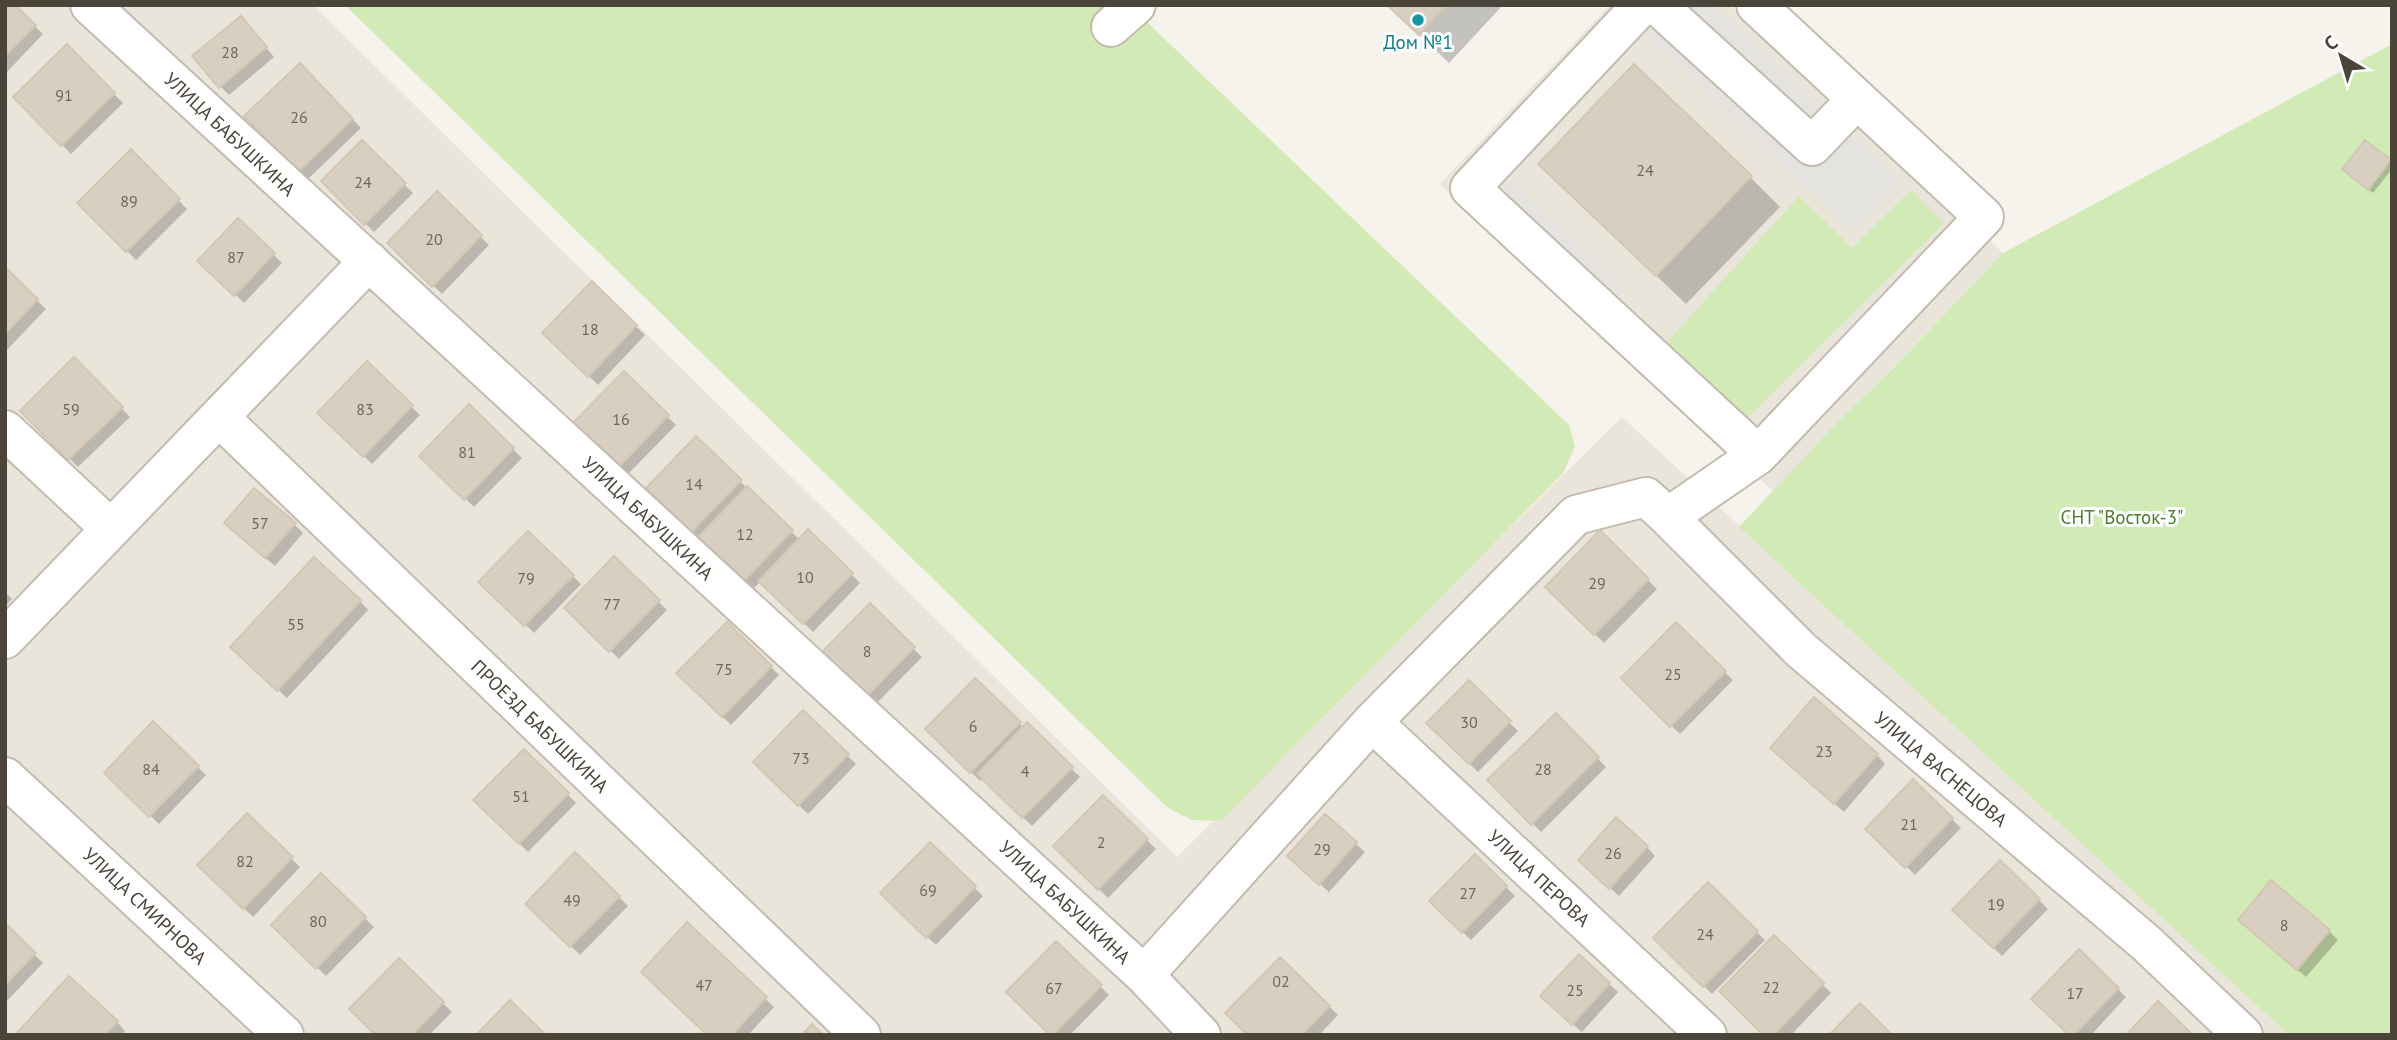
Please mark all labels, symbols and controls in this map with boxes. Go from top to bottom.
marker: Дом №1 [1410,12,1426,28]
north arrow [2306,21,2376,91]
place label: Дом №1 [1383,30,1453,54]
text: С [2319,30,2342,55]
house number: 28 [221,42,239,62]
street label: УЛИЦА БАБУШКИНА [159,67,301,201]
house number: 91 [55,85,73,105]
house number: 26 [290,107,308,127]
house number: 24 [1636,160,1654,180]
house number: 24 [354,172,372,192]
house number: 89 [120,191,138,211]
house number: 20 [425,229,443,249]
house number: 87 [227,247,245,267]
house number: 18 [581,319,599,339]
house number: 59 [62,399,80,419]
house number: 83 [356,399,374,419]
house number: 16 [612,409,630,429]
house number: 81 [458,442,476,462]
street label: УЛИЦА БАБУШКИНА [577,451,719,585]
house number: 14 [685,474,703,494]
park label: СНТ "Восток-3" [2061,505,2183,529]
house number: 57 [251,513,269,533]
house number: 12 [736,524,754,544]
house number: 10 [796,567,814,587]
house number: 79 [517,568,535,588]
house number: 29 [1588,573,1606,593]
house number: 77 [603,594,621,614]
house number: 55 [287,614,305,634]
house number: 8 [863,641,871,661]
street label: ПРОЕЗД БАБУШКИНА [466,654,614,798]
house number: 75 [715,659,733,679]
house number: 25 [1664,664,1682,684]
street label: УЛИЦА ВАСНЕЦОВА [1869,706,2013,832]
house number: 30 [1460,712,1478,732]
house number: 6 [969,716,977,736]
house number: 23 [1815,741,1833,761]
house number: 73 [792,748,810,768]
house number: 84 [142,759,160,779]
house number: 28 [1534,759,1552,779]
house number: 4 [1021,761,1030,781]
house number: 51 [512,786,530,806]
house number: 21 [1900,814,1918,834]
street label: УЛИЦА ПЕРОВА [1483,824,1595,932]
house number: 2 [1097,832,1105,852]
street label: УЛИЦА БАБУШКИНА [994,835,1136,969]
house number: 29 [1313,839,1331,859]
street label: УЛИЦА СМИРНОВА [78,842,212,970]
house number: 26 [1604,843,1622,863]
house number: 82 [236,851,254,871]
house number: 69 [919,880,937,900]
house number: 27 [1459,883,1477,903]
house number: 49 [563,890,581,910]
house number: 19 [1987,894,2005,914]
house number: 80 [309,911,327,931]
house number: 8 [2280,915,2288,935]
house number: 24 [1696,924,1714,944]
house number: 02 [1272,971,1290,991]
house number: 47 [695,975,713,995]
house number: 22 [1762,977,1780,997]
house number: 67 [1045,978,1063,998]
house number: 25 [1566,980,1584,1000]
house number: 17 [2066,983,2084,1003]

